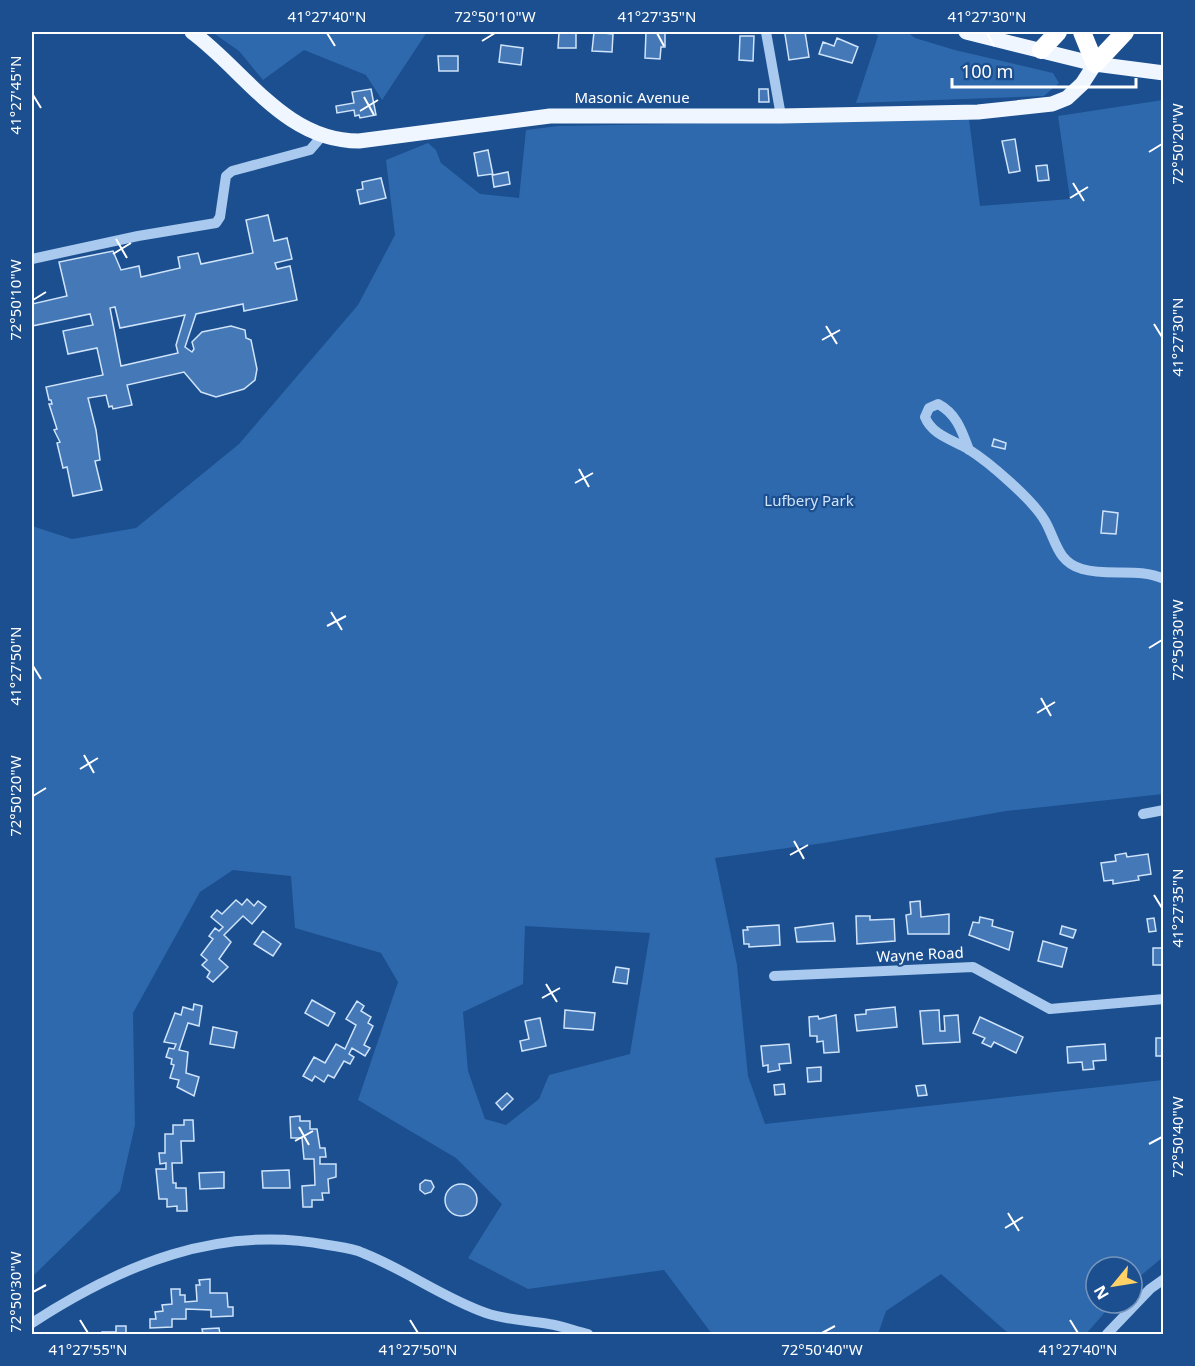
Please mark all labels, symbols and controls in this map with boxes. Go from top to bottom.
text: 41°27'40"N [288,6,366,26]
text: 72°50'10"W [454,6,536,26]
text: 41°27'35"N [618,6,696,26]
text: 41°27'30"N [948,6,1026,26]
scale bar [952,51,1136,89]
text: 41°27'45"N [5,56,25,134]
text: 100 m [961,59,1013,83]
street label: Masonic Avenue [574,87,690,107]
text: 72°50'20"W [1167,103,1187,185]
text: 72°50'10"W [5,259,25,341]
text: 41°27'30"N [1167,298,1187,376]
park label: Lufbery Park [764,490,854,510]
text: 72°50'30"W [1167,599,1187,681]
text: 41°27'50"N [5,627,25,705]
text: 72°50'20"W [5,755,25,837]
text: 41°27'35"N [1167,869,1187,947]
street label: Wayne Road [876,942,964,966]
text: 72°50'40"W [1167,1096,1187,1178]
text: 72°50'30"W [5,1251,25,1333]
north arrow [1084,1255,1144,1315]
text: N [1088,1281,1114,1304]
text: 41°27'55"N [49,1339,127,1359]
text: 41°27'50"N [379,1339,457,1359]
text: 72°50'40"W [781,1339,863,1359]
text: 41°27'40"N [1039,1339,1117,1359]

